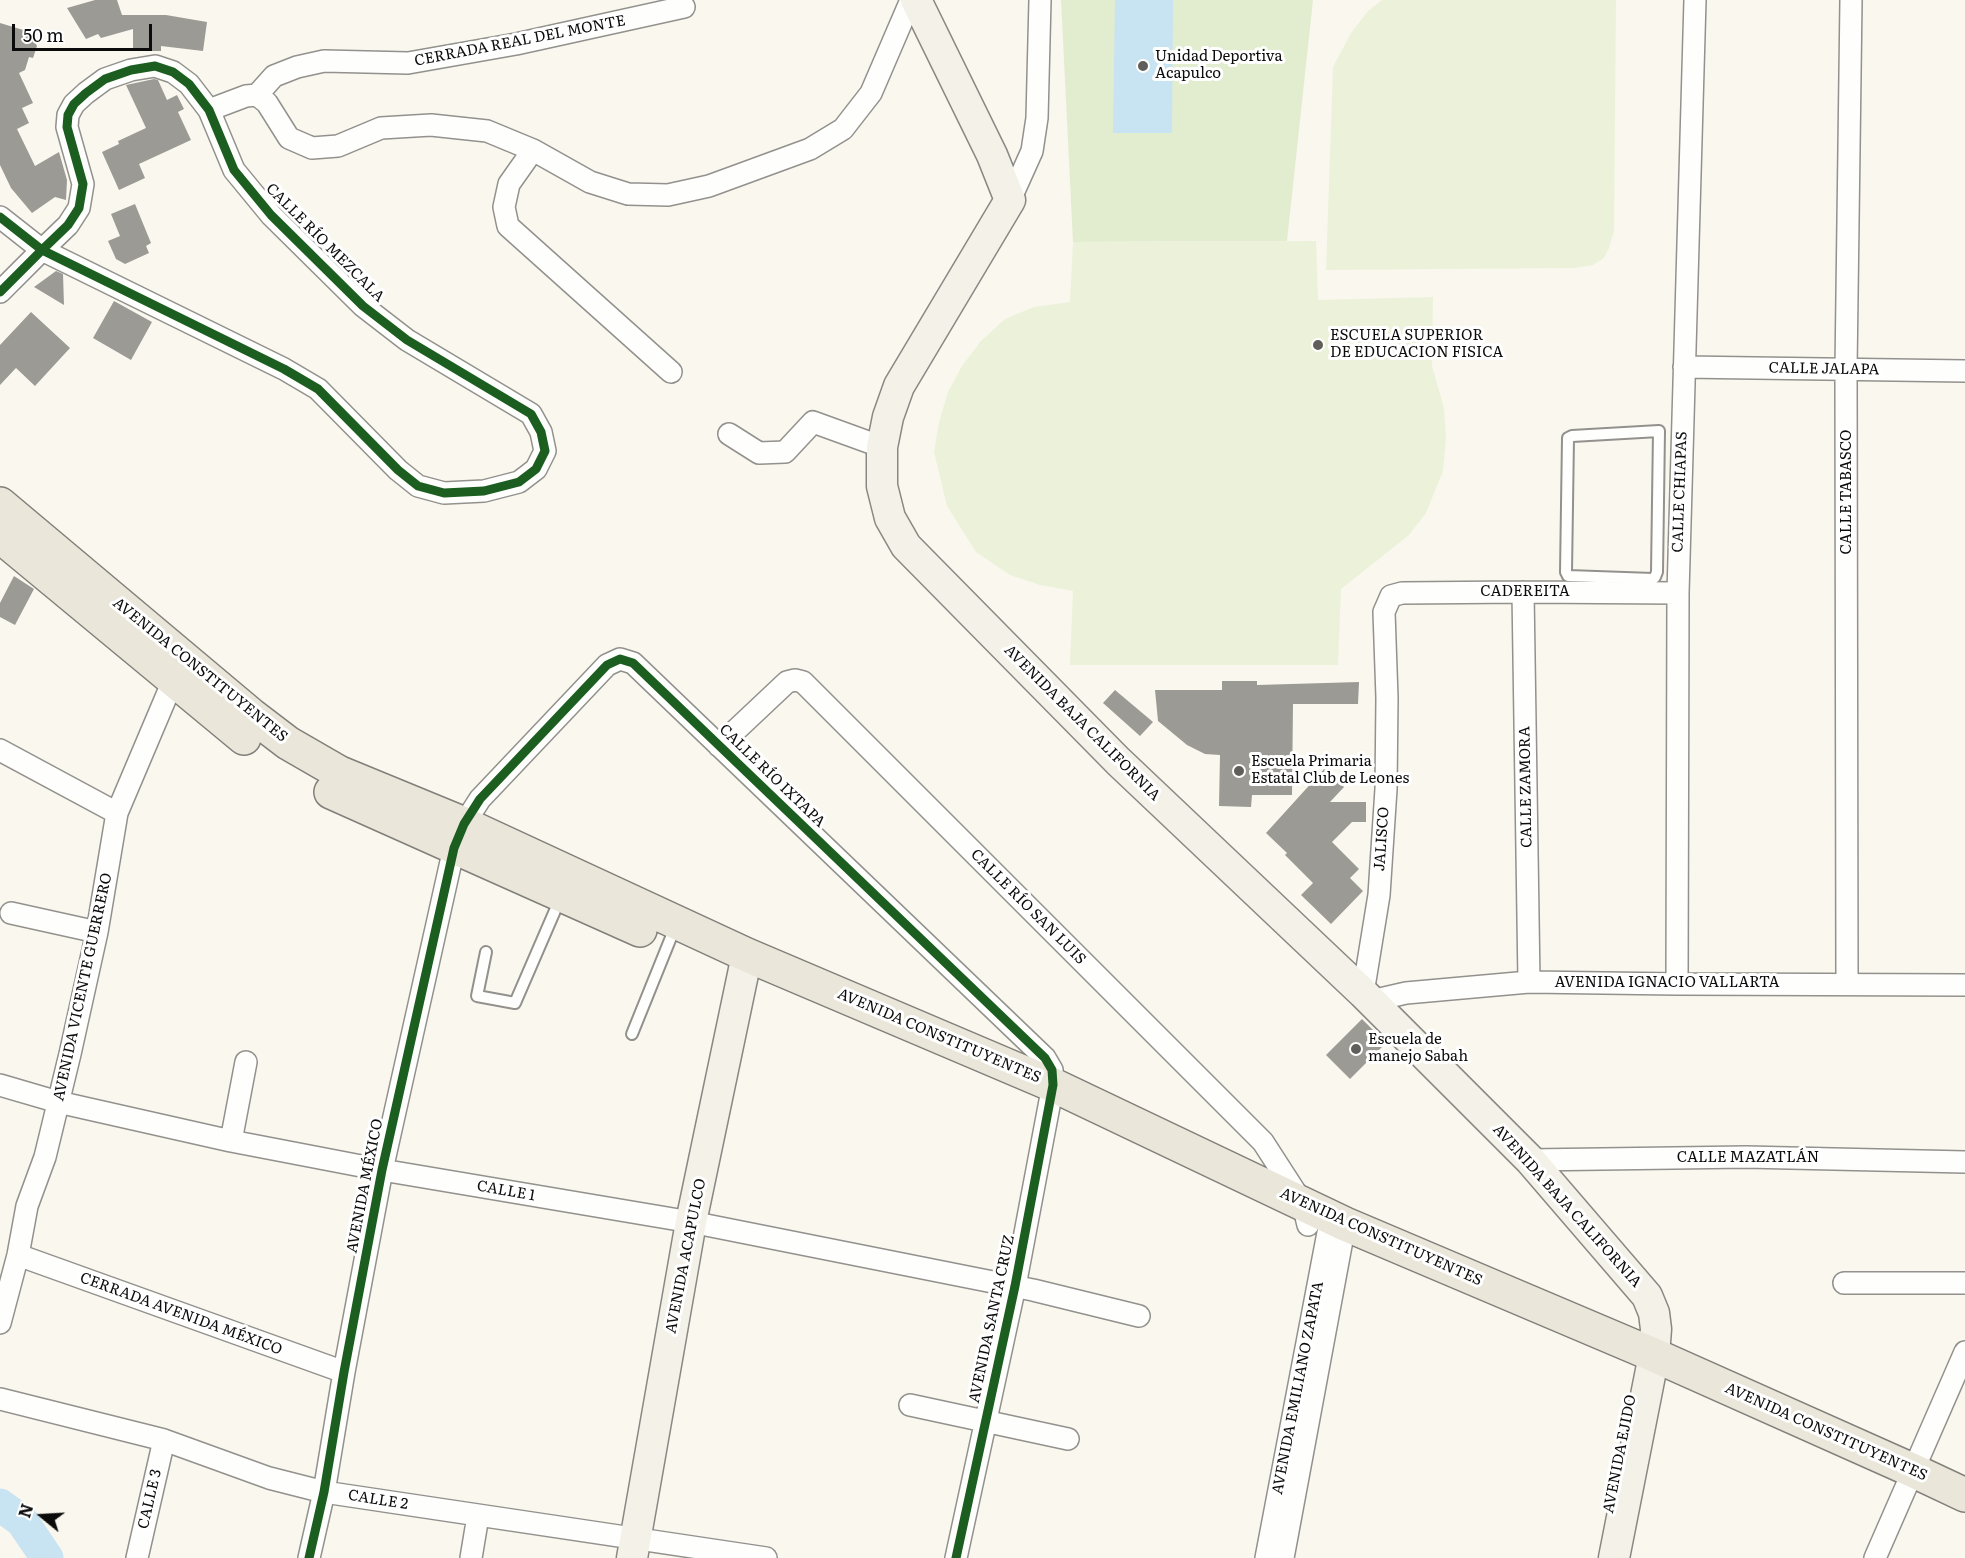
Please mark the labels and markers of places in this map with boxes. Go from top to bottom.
place label: Unidad Deportiva Acapulco [1155,48,1283,83]
marker: Unidad Deportiva Acapulco [1136,59,1150,73]
place label: ESCUELA SUPERIOR DE EDUCACION FISICA [1330,327,1503,362]
marker: ESCUELA SUPERIOR DE EDUCACION FISICA [1311,338,1325,352]
place label: Escuela Primaria Estatal Club de Leones [1251,753,1409,788]
marker: Escuela Primaria Estatal Club de Leones [1232,764,1246,778]
place label: Escuela de manejo Sabah [1368,1031,1468,1066]
marker: Escuela de manejo Sabah [1349,1042,1363,1056]

